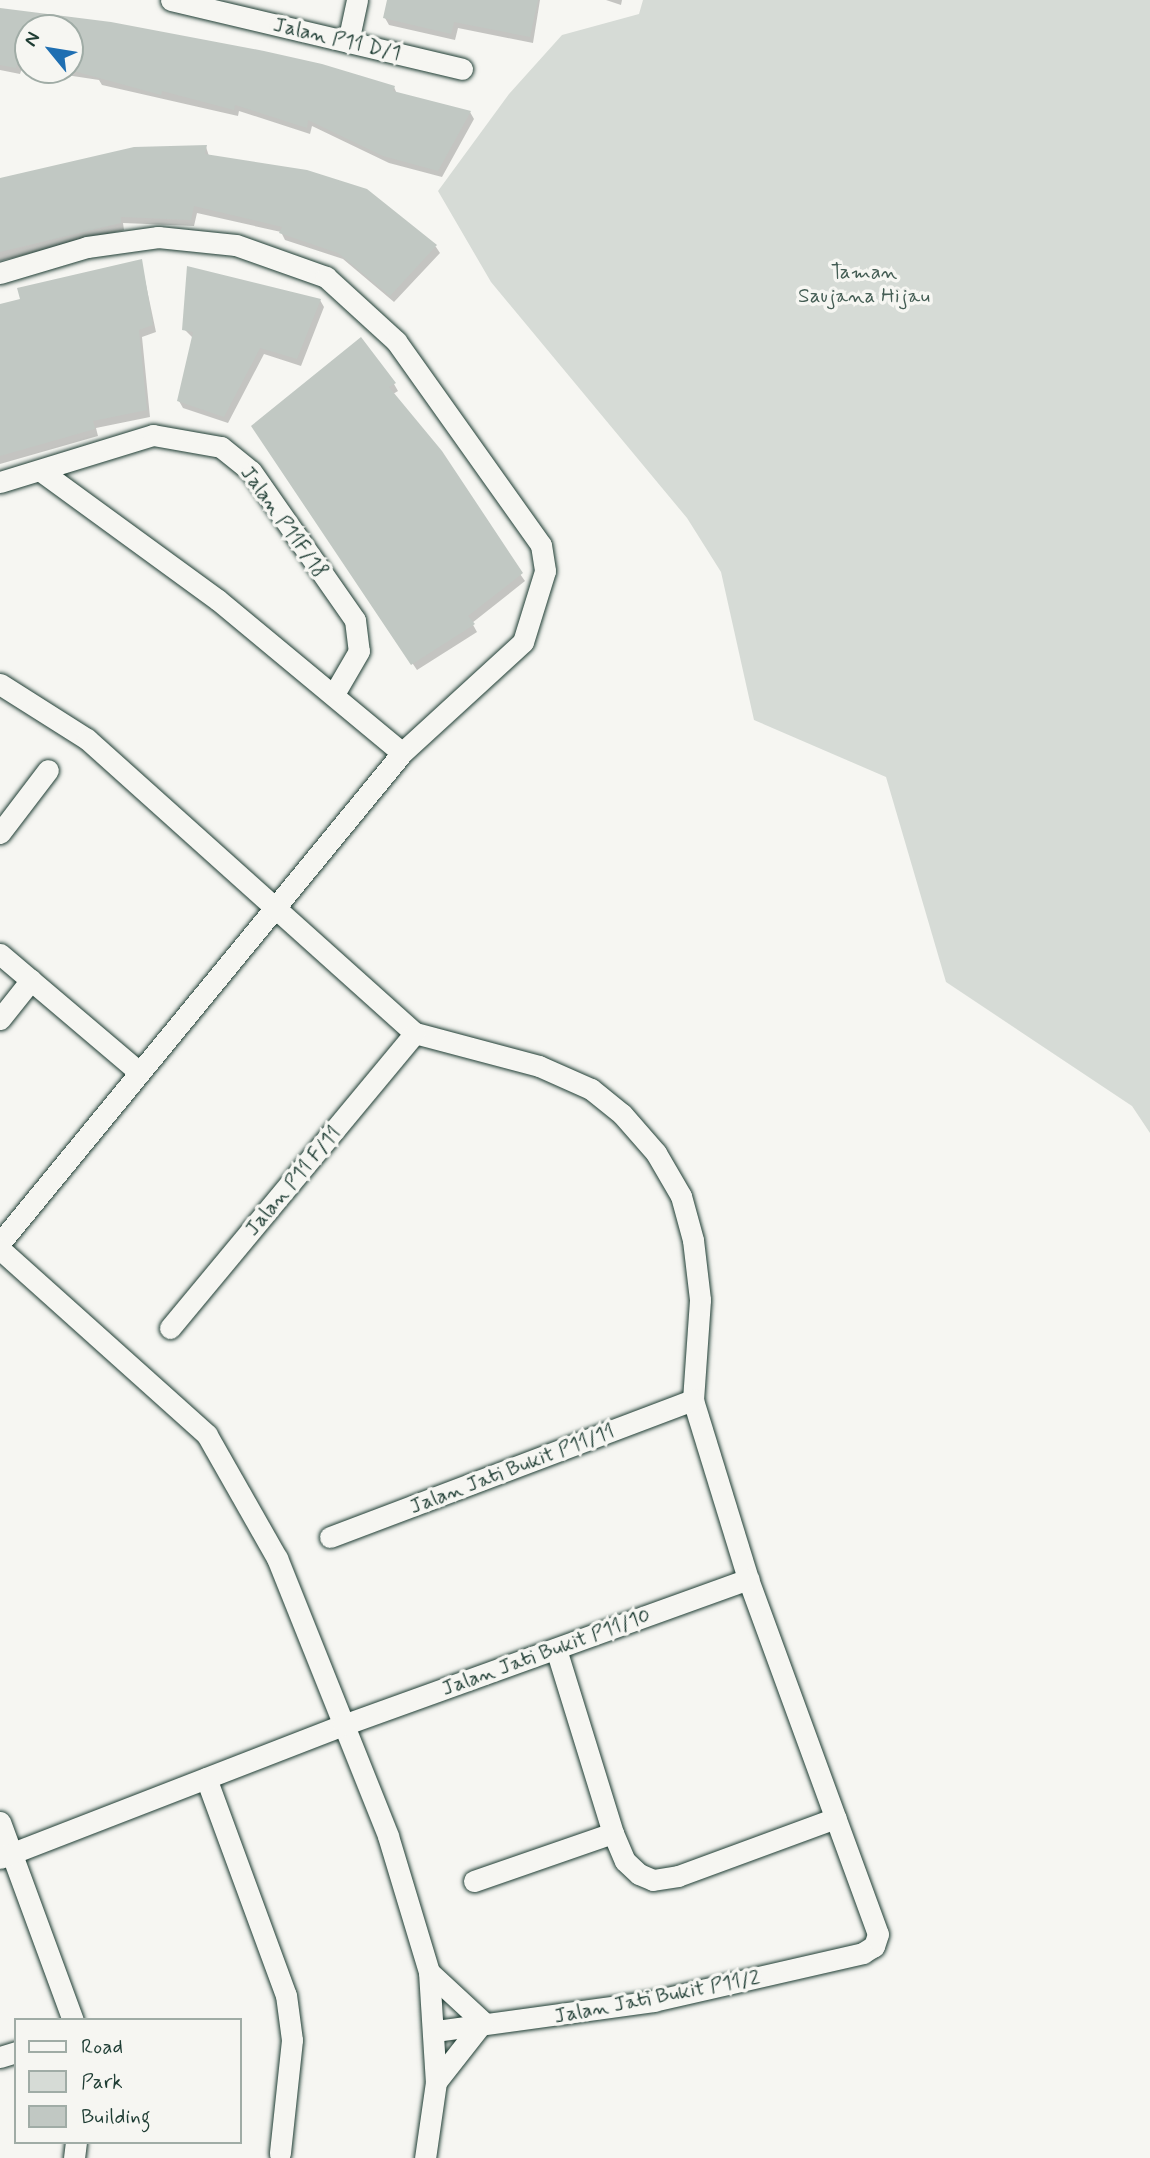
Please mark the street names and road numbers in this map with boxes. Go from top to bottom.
street label: Jalan P11 D/1 [271,12,403,66]
street label: Jalan P11F/18 [235,461,333,583]
street label: Jalan P11 F/11 [240,1121,346,1241]
street label: Jalan Jati Bukit P11/11 [407,1419,617,1519]
street label: Jalan Jati Bukit P11/10 [439,1603,653,1701]
street label: Jalan Jati Bukit P11/2 [553,1965,761,2029]

